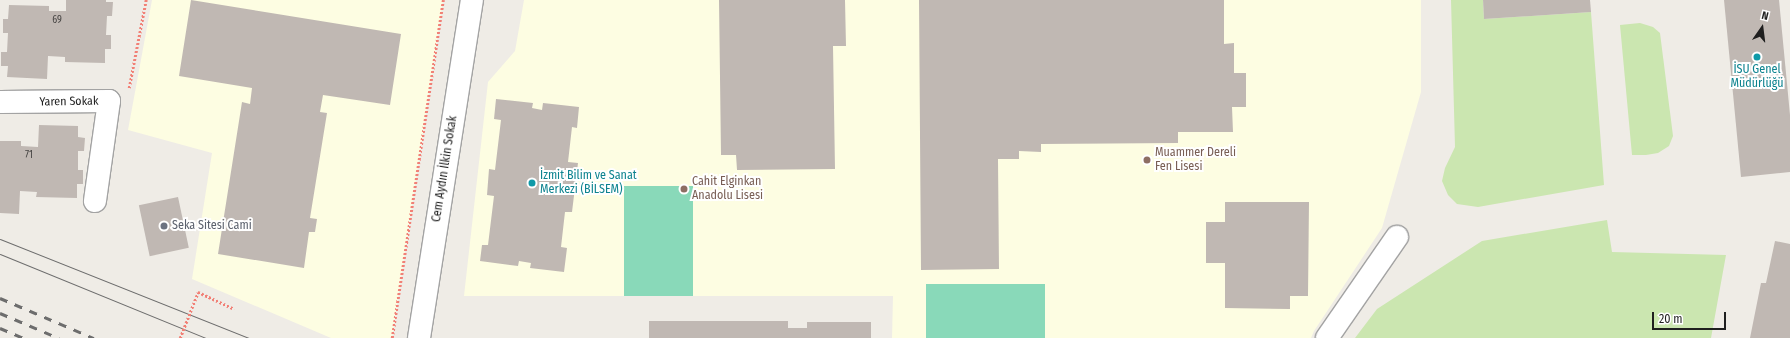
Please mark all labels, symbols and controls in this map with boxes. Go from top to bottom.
north arrow [1742,8,1782,48]
text: N [1760,9,1770,23]
house number: 69 [52,15,62,27]
marker: İSU Genel Müdürlüğü [1752,52,1762,62]
place label: İSU Genel Müdürlüğü [1731,63,1783,91]
street label: Yaren Sokak [39,94,99,110]
street label: Cem Aydın İlkin Sokak [429,115,461,223]
place label: Muammer Dereli Fen Lisesi [1155,146,1236,174]
house number: 71 [25,150,33,162]
marker: Muammer Dereli Fen Lisesi [1142,155,1152,165]
place label: İzmit Bilim ve Sanat Merkezi (BİLSEM) [540,169,637,197]
place label: Cahit Elginkan Anadolu Lisesi [692,175,763,203]
marker: İzmit Bilim ve Sanat Merkezi (BİLSEM) [527,178,537,188]
marker: Cahit Elginkan Anadolu Lisesi [679,184,689,194]
place label: Seka Sitesi Cami [172,219,252,233]
marker: Seka Sitesi Cami [159,221,169,231]
scale bar [1654,304,1728,330]
text: 20 m [1659,312,1683,326]

